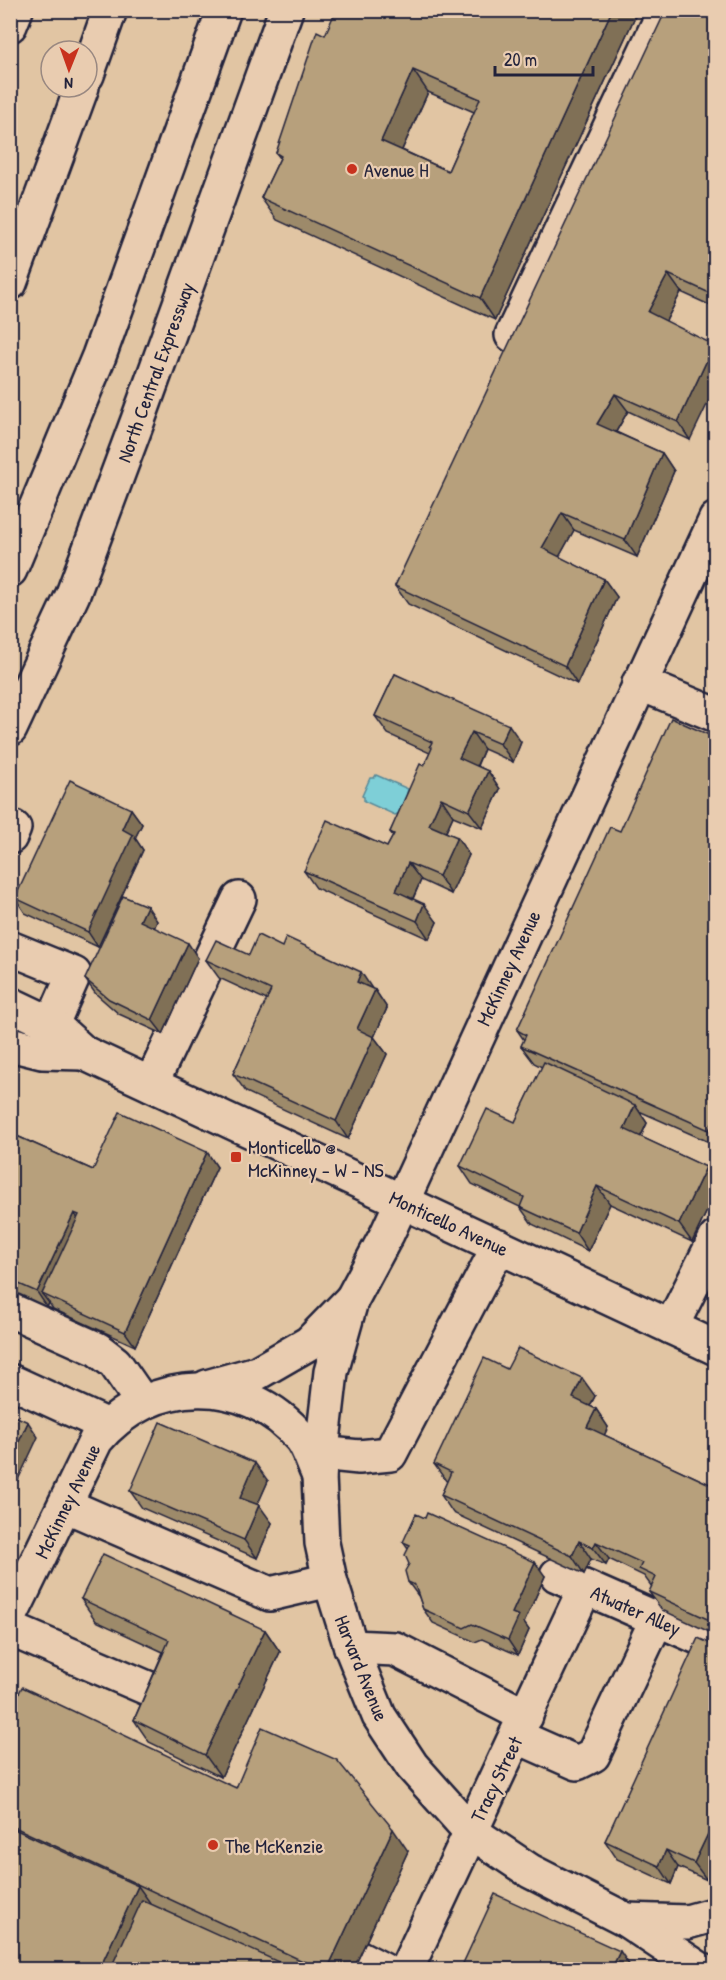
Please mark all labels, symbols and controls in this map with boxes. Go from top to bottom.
north arrow [39,39,99,99]
scale bar [495,39,592,77]
text: 20 m [504,47,537,72]
text: N [64,73,73,95]
place label: Avenue H [364,156,429,183]
marker: Avenue H [345,162,359,176]
street label: North Central Expressway [110,278,200,466]
street label: McKinney Avenue [469,906,547,1030]
place label: Monticello @ McKinney - W - NS [248,1133,384,1183]
marker: Monticello @ McKinney - W - NS [229,1150,243,1164]
street label: Monticello Avenue [385,1184,513,1262]
street label: McKinney Avenue [28,1439,106,1563]
street label: Atwater Alley [587,1578,685,1642]
street label: Harvard Avenue [329,1611,395,1725]
street label: Tracy Street [464,1731,529,1826]
place label: The McKenzie [225,1832,323,1859]
marker: The McKenzie [206,1838,220,1852]

